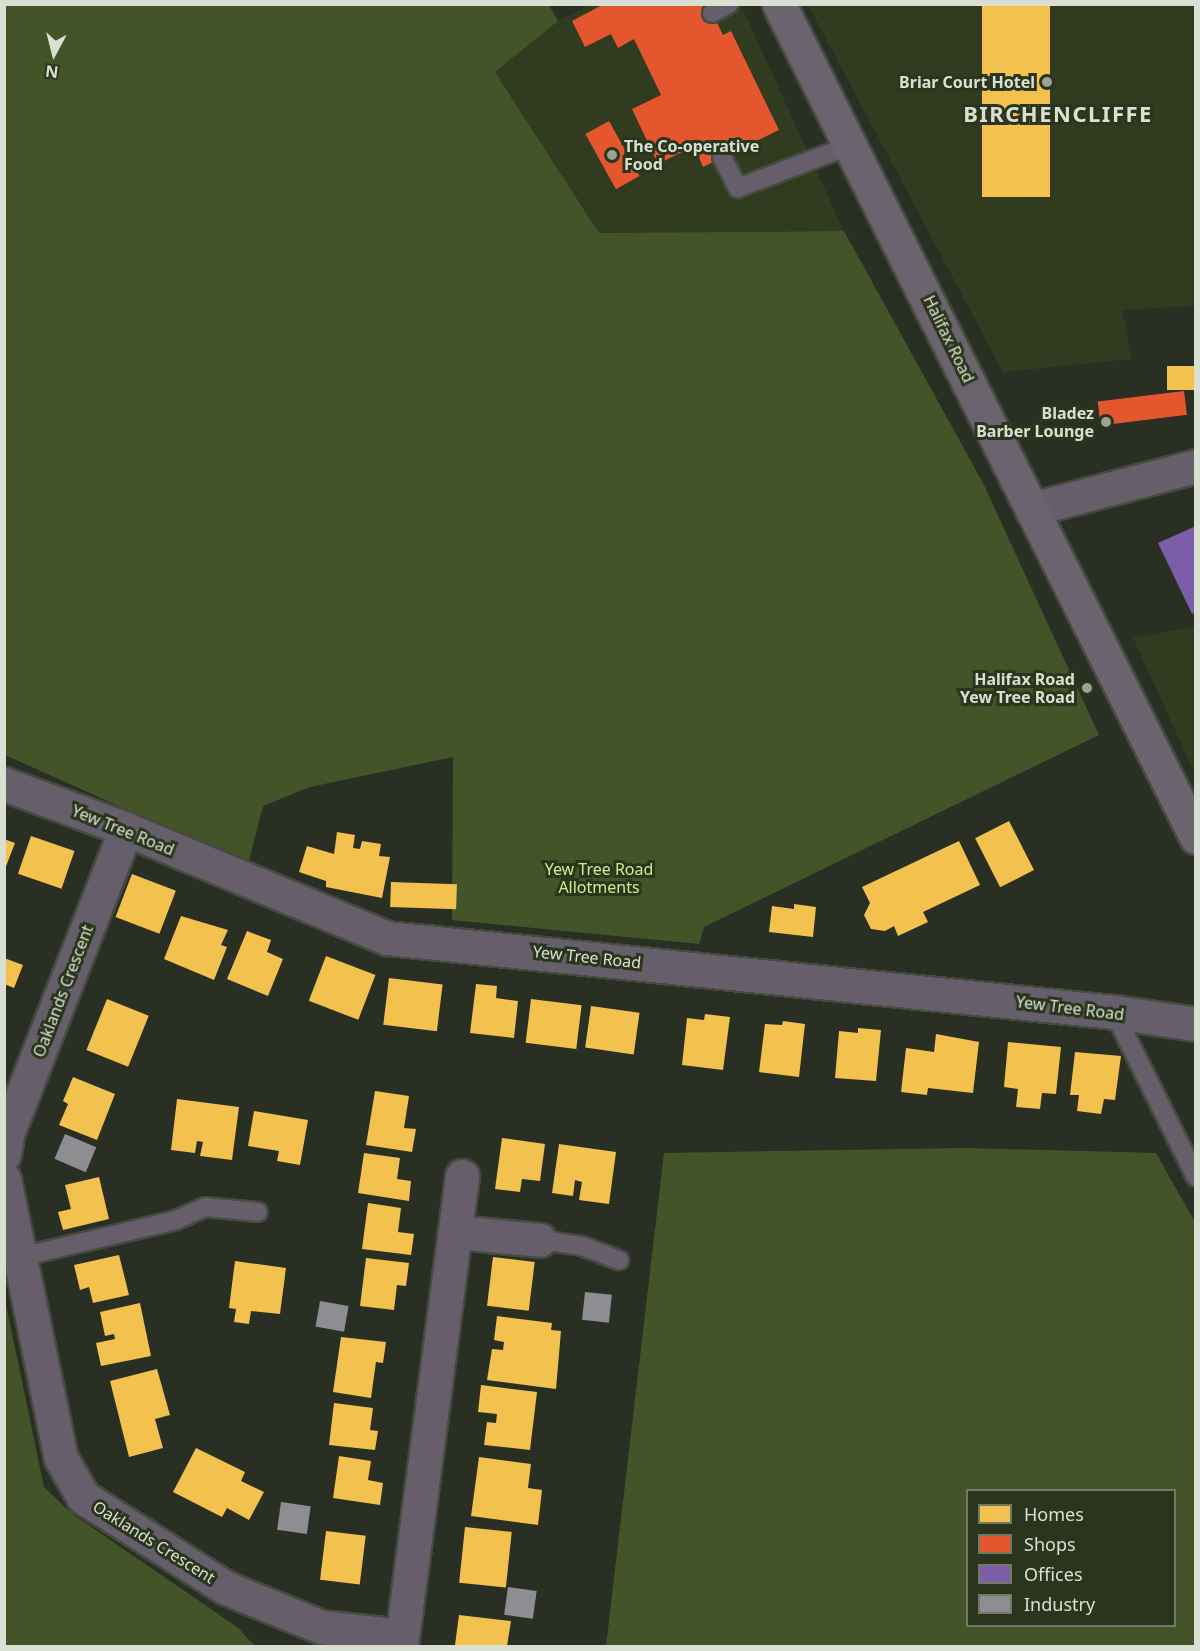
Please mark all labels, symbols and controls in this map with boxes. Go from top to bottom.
north arrow [24,24,84,84]
text: N [44,60,60,84]
place label: Briar Court Hotel [899,72,1035,92]
marker: Briar Court Hotel [1040,75,1054,89]
district label: BIRCHENCLIFFE [963,101,1153,127]
place label: The Co-operative Food [624,136,759,174]
marker: The Co-operative Food [605,148,619,162]
street label: Halifax Road [920,292,978,386]
place label: Bladez Barber Lounge [976,403,1094,441]
marker: Bladez Barber Lounge [1099,415,1113,429]
place label: Halifax Road Yew Tree Road [960,669,1075,707]
marker: Halifax Road Yew Tree Road [1080,681,1094,695]
street label: Yew Tree Road [69,801,177,859]
park label: Yew Tree Road Allotments [545,859,653,897]
street label: Oaklands Crescent [29,922,97,1060]
street label: Yew Tree Road [532,942,642,972]
street label: Yew Tree Road [1015,992,1125,1024]
legend [966,1489,1176,1627]
street label: Oaklands Crescent [89,1497,219,1587]
text: Homes [1024,1502,1084,1526]
text: Shops [1024,1532,1076,1556]
text: Offices [1024,1562,1083,1586]
text: Industry [1024,1592,1095,1616]

